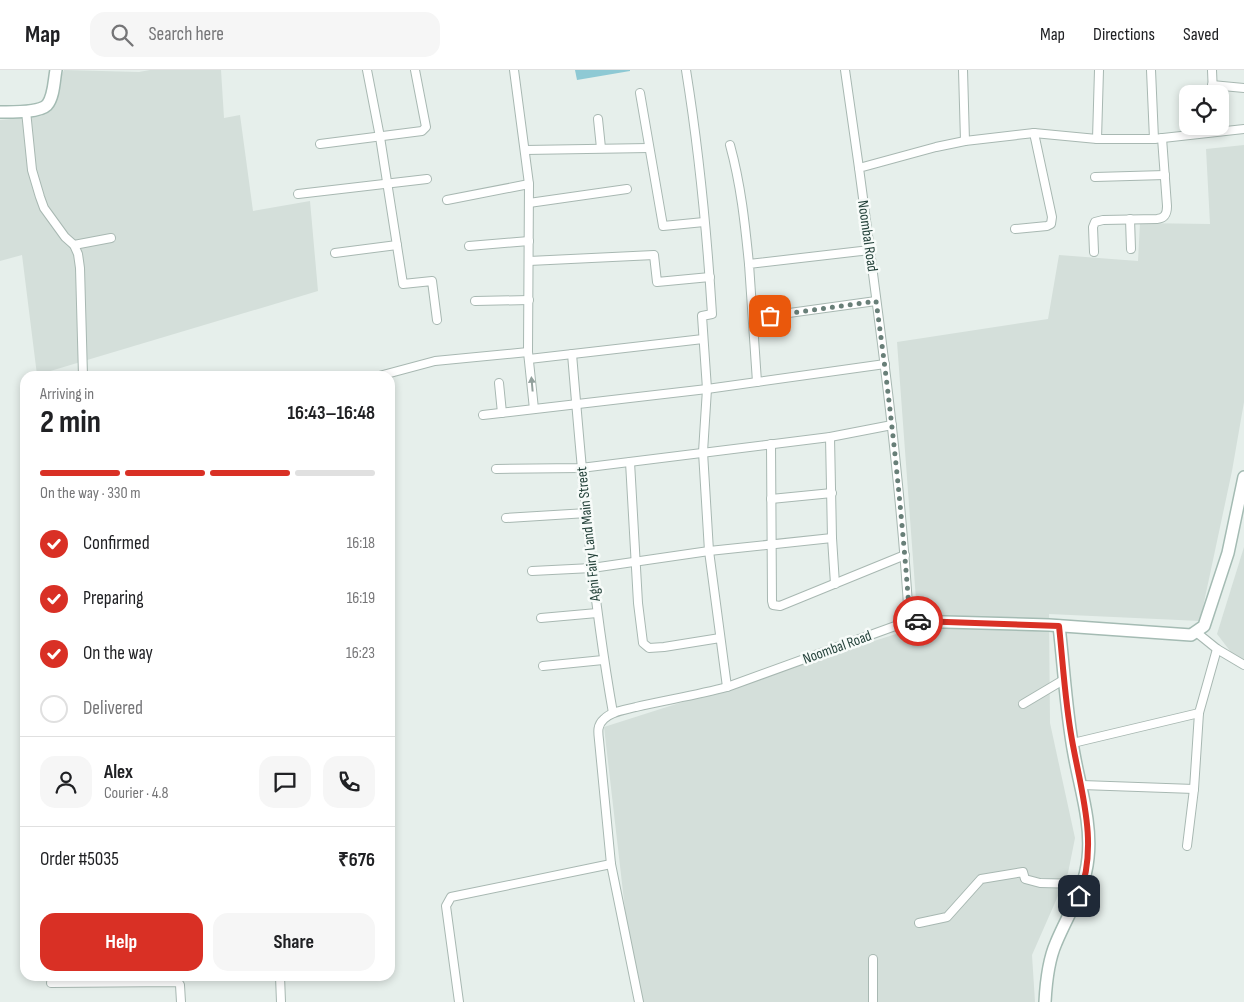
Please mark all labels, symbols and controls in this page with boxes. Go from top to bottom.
search box [90,12,440,57]
text: Map [25,20,60,49]
icon: search [108,21,136,49]
text: Search here [148,23,224,46]
text: Map [1040,24,1065,45]
text: Directions [1093,24,1155,45]
text: Saved [1183,24,1219,45]
map controls [1179,85,1229,135]
button: locate [1179,85,1229,135]
street label: Noombal Road [853,199,882,273]
pin [749,295,791,337]
icon: bag [756,302,784,330]
one-way arrow [528,376,536,392]
text: Arriving in [40,385,94,404]
text: 16:43–16:48 [287,402,375,425]
text: 2 min [40,403,101,442]
street label: Agni Fairy Land Main Street [572,465,605,603]
text: On the way · 330 m [40,484,141,503]
icon: check [40,530,68,558]
text: Confirmed [83,532,150,555]
text: 16:18 [347,534,375,553]
icon: check [40,585,68,613]
text: Preparing [83,587,144,610]
text: 16:19 [347,589,375,608]
courier [893,596,943,646]
icon: car [904,607,932,635]
street label: Noombal Road [800,626,874,669]
icon: check [40,640,68,668]
text: On the way [83,642,153,665]
text: 16:23 [346,644,375,663]
text: Delivered [83,697,143,720]
button: person [40,756,92,808]
button: chat [259,756,311,808]
button: phone [323,756,375,808]
text: Alex [104,761,133,784]
text: Courier · 4.8 [104,784,168,803]
text: Order #5035 [40,848,119,871]
text: ₹676 [338,849,375,872]
pin [1058,875,1100,917]
icon: home [1065,882,1093,910]
button: Help [40,913,203,971]
button: Share [213,913,375,971]

